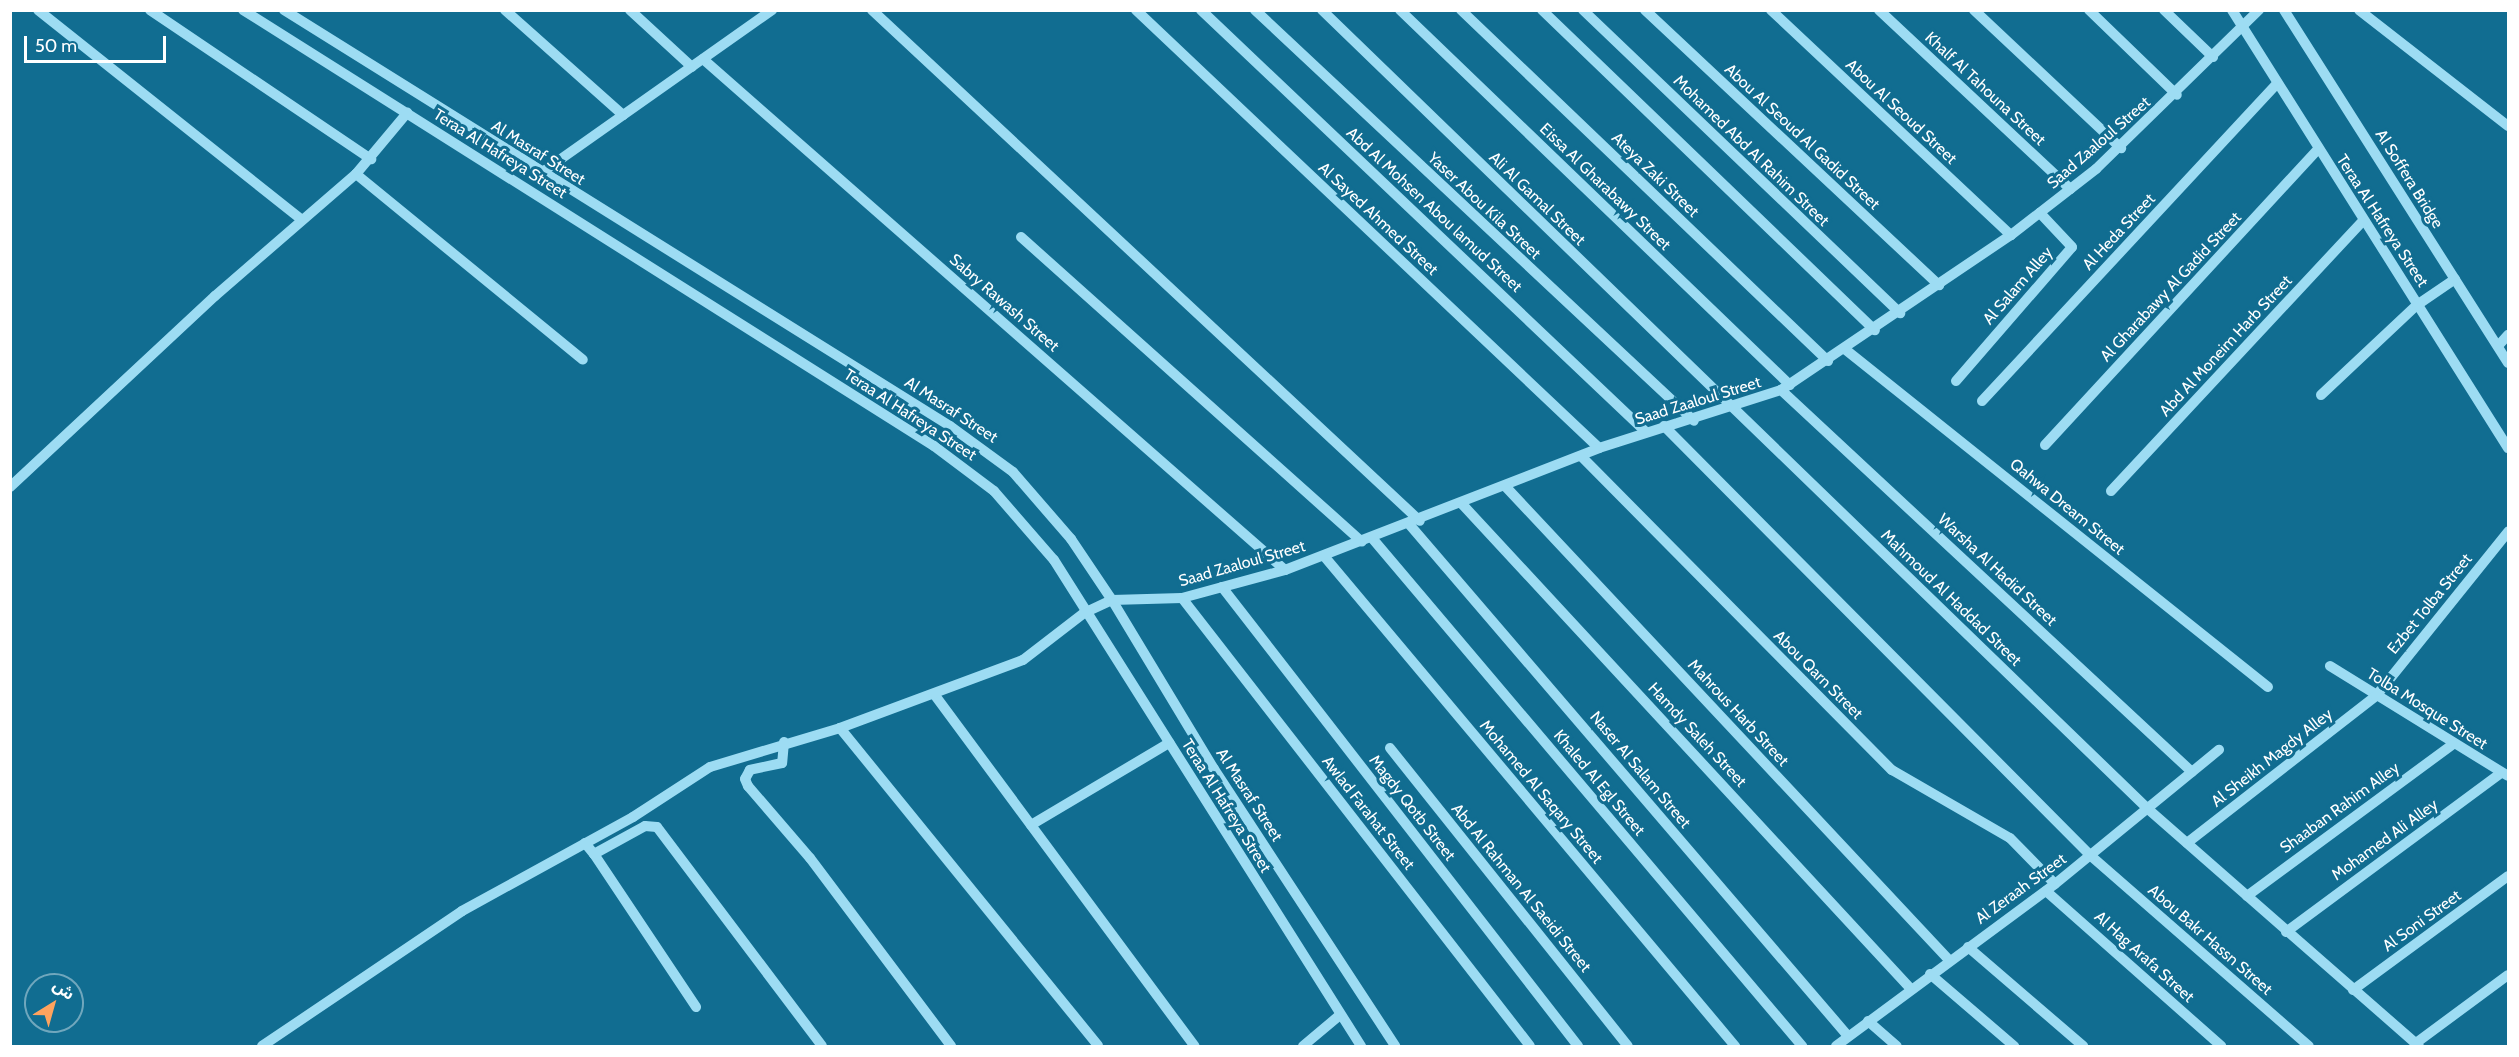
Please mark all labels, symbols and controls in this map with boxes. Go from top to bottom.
scale bar [27,24,170,62]
street label: Khalf Al Tahouna Street [1921,28,2049,150]
text: 50 m [35,35,77,57]
street label: Abou Al Seoud Street [1841,56,1961,168]
street label: Abou Al Seoud Al Gadid Street [1720,60,1884,214]
street label: Mohamed Abd Al Rahim Street [1669,71,1833,231]
street label: Saad Zaaloul Street [2043,93,2155,193]
street label: Teraa Al Hafreya Street [430,105,570,203]
street label: Al Masraf Street [488,117,588,189]
street label: Eissa Al Gharabawy Street [1536,119,1674,255]
street label: Abd Al Mohsen Abou lamud Street [1342,124,1526,296]
street label: Al Soffera Bridge [2371,126,2447,232]
street label: Ateya Zaki Street [1607,129,1703,221]
street label: Ali Al Gamal Street [1485,148,1589,250]
street label: Yaser Abou Kila Street [1423,149,1545,263]
street label: Teraa Al Hafreya Street [2332,151,2432,291]
street label: Al Sayed Ahmed Street [1314,159,1442,279]
street label: Al Heda Street [2079,190,2159,274]
street label: Al Gharabawy Al Gadid Street [2097,208,2245,366]
street label: Al Salam Alley [1979,243,2057,329]
street label: Sabry Rawash Street [945,250,1063,356]
street label: Abd Al Moneim Harb Street [2156,272,2296,420]
street label: Teraa Al Hafreya Street [840,365,980,465]
street label: Al Masraf Street [901,373,1001,447]
street label: Saad Zaaloul Street [1633,373,1763,429]
street label: Qahwa Dream Street [2006,455,2128,559]
street label: Warsha Al Hadid Street [1934,510,2060,630]
street label: Mahmoud Al Haddad Street [1877,526,2025,670]
street label: Saad Zaaloul Street [1177,537,1307,591]
street label: Ezbet Tolba Street [2384,550,2476,658]
street label: Abou Qarn Street [1769,626,1867,724]
street label: Mahrous Harb Street [1684,656,1792,770]
street label: Tolba Mosque Street [2363,664,2491,754]
street label: Hamdy Saleh Street [1644,679,1750,791]
street label: Al Sheikh Magdy Alley [2208,705,2336,811]
street label: Naser Al Salam Street [1586,708,1694,832]
street label: Mohamed Al Saqary Street [1475,716,1607,868]
street label: Khaled Al Egl Street [1549,726,1649,840]
street label: Teraa Al Hafreya Street [1177,736,1275,876]
street label: Al Masraf Street [1212,745,1286,845]
street label: Magdy Qotb Street [1365,751,1459,865]
street label: Awlad Farahat Street [1318,752,1418,874]
street label: Shaaban Rahim Alley [2277,758,2403,858]
street label: Mohamed Ali Alley [2328,795,2442,885]
street label: Abd Al Rahman Al Saeidi Street [1447,800,1595,976]
street label: Al Zeraah Street [1972,850,2070,928]
street label: Abou Bakr Hassn Street [2144,881,2276,999]
street label: Al Soni Street [2379,886,2465,956]
street label: Al Hag Arafa Street [2090,907,2198,1007]
north arrow [24,973,84,1033]
text: ش [49,976,78,1004]

